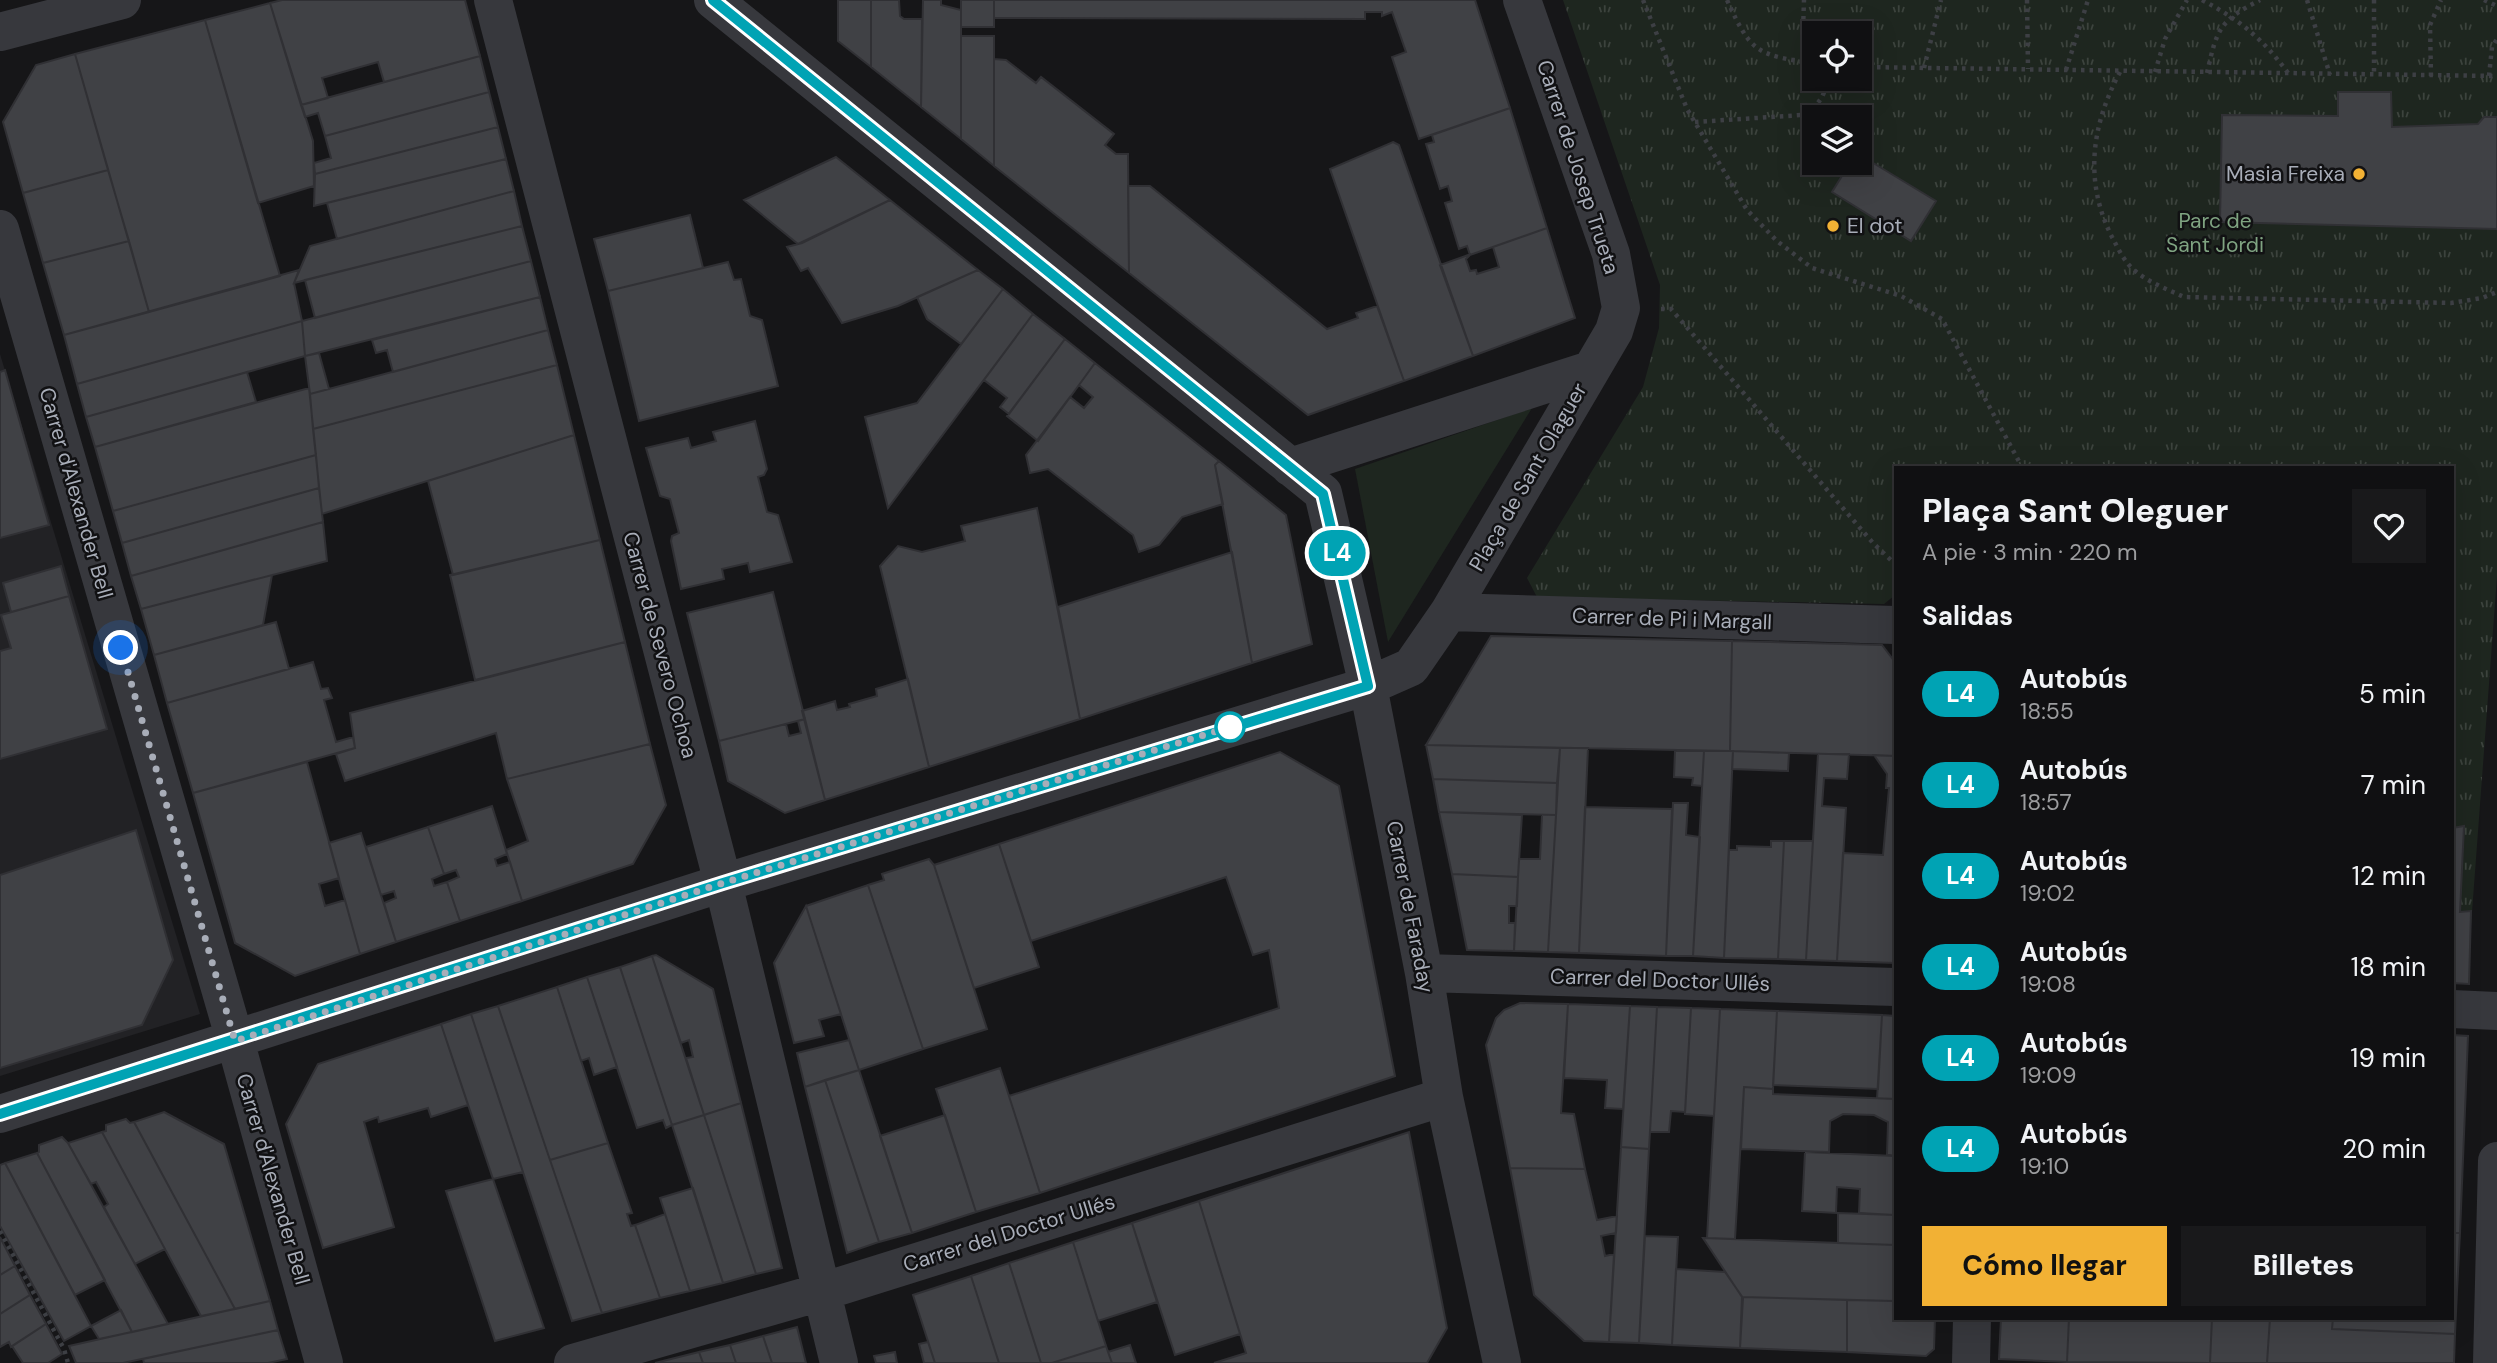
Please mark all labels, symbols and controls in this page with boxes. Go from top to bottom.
map controls [1802,21,1872,175]
button: locate [1802,21,1872,91]
street label: Carrer de Josep Trueta [1530,56,1626,278]
button: layers [1802,105,1872,175]
place label: Masia Freixa [2226,160,2345,188]
marker: Masia Freixa [2351,166,2367,182]
park label: Parc de Sant Jordi [2166,207,2264,259]
place label: El dot [1847,212,1903,240]
marker: El dot [1825,218,1841,234]
street label: Plaça de Sant Olaguer [1463,377,1594,576]
street label: Carrer d'Alexander Bell [32,384,120,602]
text: Plaça Sant Oleguer [1922,489,2228,532]
button: heart [2352,489,2426,563]
street label: Carrer de Severo Ochoa [616,529,704,761]
line badge: L4 [1306,530,1368,576]
text: L4 [1323,537,1351,568]
text: A pie · 3 min · 220 m [1922,537,2138,567]
text: Salidas [1922,599,2013,633]
street label: Carrer de Pi i Margall [1572,602,1772,636]
your location [103,630,138,665]
text: Autobús [2020,662,2128,696]
text: 5 min [2359,677,2426,711]
text: L4 [1946,678,1975,709]
text: 18:55 [2020,696,2074,726]
unlabelled marker [1215,712,1245,742]
text: Autobús [2020,753,2128,787]
text: 7 min [2361,768,2426,802]
text: L4 [1946,769,1975,800]
text: 18:57 [2020,787,2072,817]
street label: Carrer de Faraday [1380,819,1440,996]
text: Autobús [2020,844,2128,878]
text: 12 min [2352,859,2426,893]
text: L4 [1946,860,1975,891]
text: 19:02 [2020,878,2075,908]
text: Autobús [2020,935,2128,969]
text: 18 min [2351,950,2426,984]
text: L4 [1946,951,1975,982]
street label: Carrer del Doctor Ullés [1549,962,1771,998]
text: 19:08 [2020,969,2076,999]
text: Autobús [2020,1026,2128,1060]
text: 19 min [2350,1041,2426,1075]
text: L4 [1946,1042,1975,1073]
text: 19:09 [2020,1060,2076,1090]
street label: Carrer d'Alexander Bell [229,1070,317,1288]
text: Autobús [2020,1117,2128,1151]
text: 20 min [2342,1132,2426,1166]
text: L4 [1946,1133,1975,1164]
text: 19:10 [2020,1151,2069,1181]
street label: Carrer del Doctor Ullés [900,1187,1118,1279]
button: Cómo llegar [1922,1226,2167,1306]
button: Billetes [2181,1226,2426,1306]

